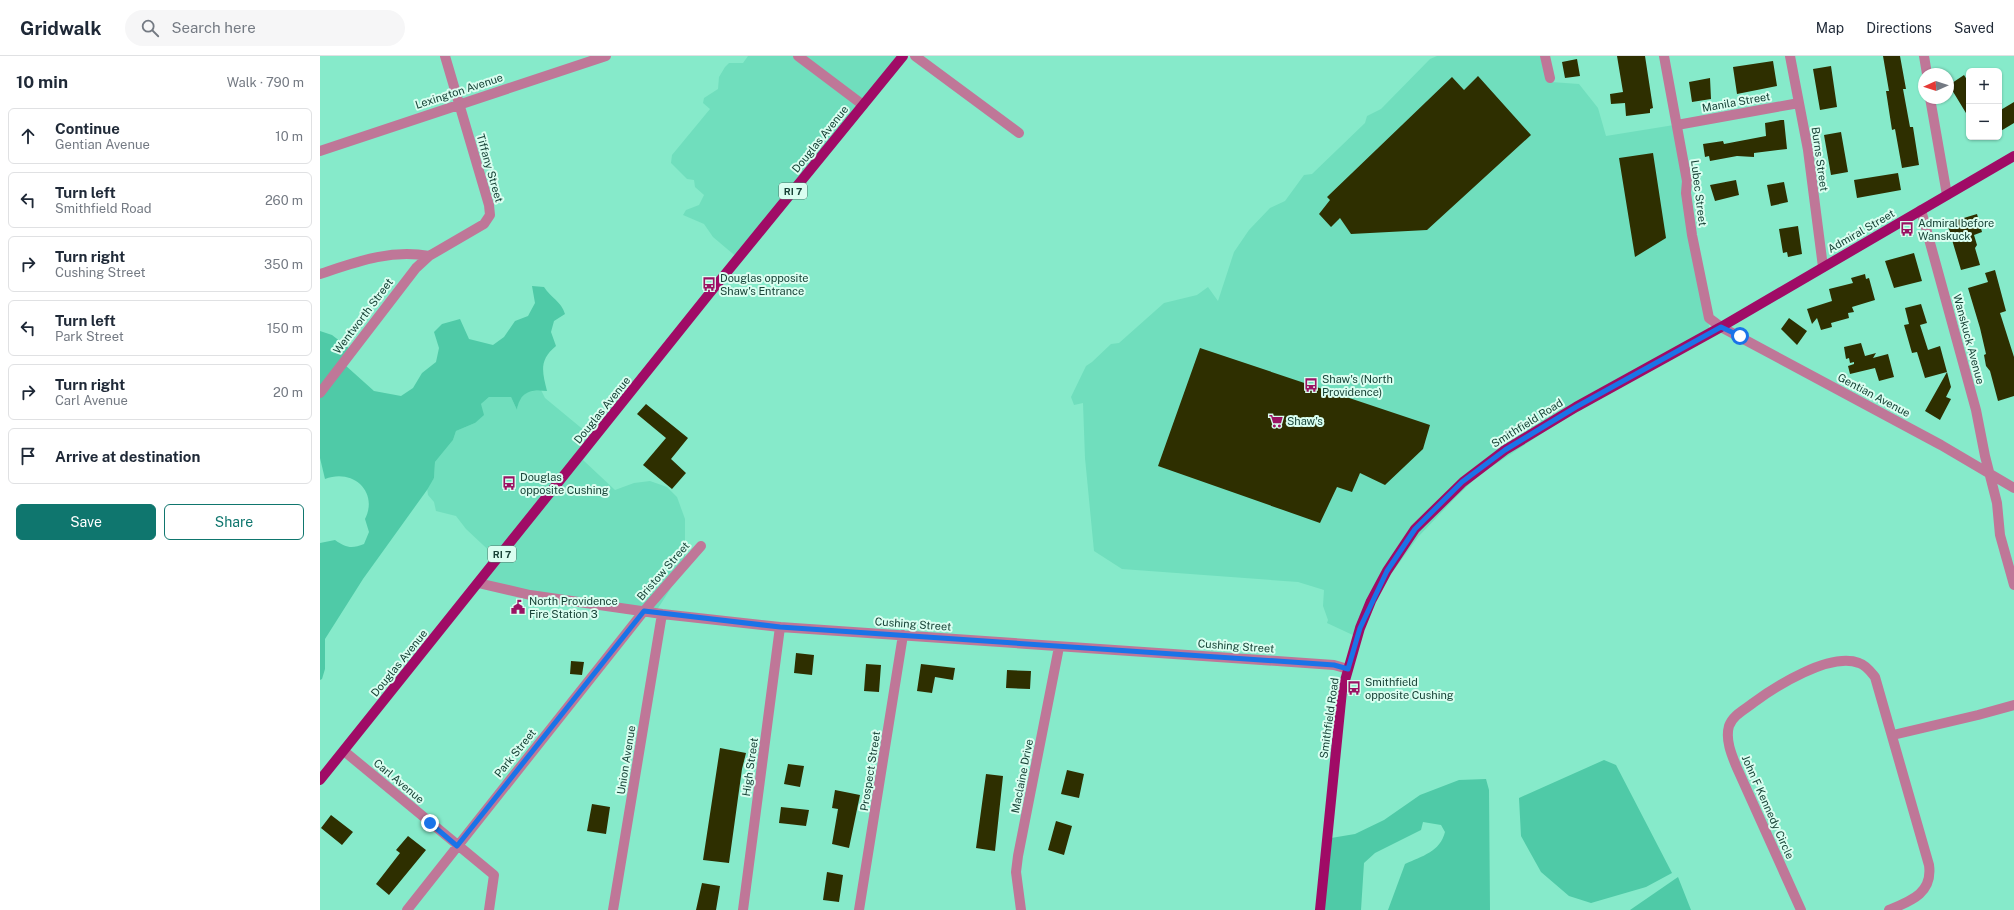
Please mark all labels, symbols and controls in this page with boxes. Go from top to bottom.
search box [125,10,405,46]
text: Gridwalk [20,17,101,39]
icon: search [139,17,161,39]
text: Search here [171,19,256,36]
text: Map [1816,20,1844,36]
text: Directions [1866,20,1932,36]
text: Saved [1954,20,1994,36]
north arrow [1918,68,1954,104]
map controls [1966,68,2002,140]
button: + [1966,68,2002,104]
street label: Lexington Avenue [414,71,504,111]
text: 10 min [16,72,68,92]
text: Walk · 790 m [227,75,304,90]
street label: Manila Street [1701,90,1771,114]
street label: Douglas Avenue [789,103,851,175]
button: − [1966,104,2002,140]
text: Continue [55,120,120,137]
icon: ahead [17,125,39,147]
street label: Burns Street [1810,126,1830,192]
text: 10 m [275,129,303,144]
street label: Tiffany Street [474,132,506,204]
text: Gentian Avenue [55,137,150,152]
street label: Lubec Street [1689,159,1709,227]
road number: RI 7 [779,183,807,199]
text: Turn left [55,184,116,201]
icon: left [17,189,39,211]
text: 260 m [265,193,303,208]
text: Smithfield Road [55,201,152,216]
street label: Admiral Street [1826,207,1896,255]
place label: Admiral before Wanskuck [1918,217,1994,242]
bus stop icon: Admiral before Wanskuck [1899,221,1915,237]
text: Turn right [55,248,125,265]
icon: right [17,253,39,275]
text: 350 m [264,257,303,272]
text: Cushing Street [55,265,146,280]
place label: Douglas opposite Shaw's Entrance [720,272,809,297]
street label: Wentworth Street [331,276,395,356]
bus stop icon: Douglas opposite Shaw's Entrance [701,276,717,292]
street label: Wanskuck Avenue [1951,293,1987,385]
text: Turn left [55,312,116,329]
icon: left [17,317,39,339]
text: 150 m [267,321,303,336]
route start [1731,327,1749,345]
text: Park Street [55,329,124,344]
street label: Gentian Avenue [1836,371,1912,419]
place label: Shaw's (North Providence) [1322,373,1393,398]
street label: Douglas Avenue [571,374,633,446]
text: Turn right [55,376,125,393]
bus stop icon: Shaw's (North Providence) [1303,377,1319,393]
icon: right [17,381,39,403]
text: 20 m [273,385,303,400]
text: Carl Avenue [55,393,128,408]
street label: Smithfield Road [1489,396,1565,450]
supermarket icon: Shaw's [1268,413,1284,429]
place label: Shaw's [1287,415,1323,427]
icon: arrive [17,445,39,467]
text: Arrive at destination [55,448,200,465]
place label: Douglas opposite Cushing [520,471,609,496]
bus stop icon: Douglas opposite Cushing [501,475,517,491]
button: Save [16,504,156,540]
button: Share [164,504,304,540]
street label: Bristow Street [634,539,692,603]
road number: RI 7 [488,546,516,562]
place label: North Providence Fire Station 3 [529,595,618,620]
public building icon: North Providence Fire Station 3 [510,599,526,615]
street label: Cushing Street [874,615,952,633]
street label: Douglas Avenue [368,627,430,699]
street label: Cushing Street [1197,637,1275,655]
place label: Smithfield opposite Cushing [1365,676,1454,701]
street label: Smithfield Road [1317,677,1341,759]
bus stop icon: Smithfield opposite Cushing [1346,680,1362,696]
street label: Union Avenue [615,725,637,795]
street label: Park Street [492,727,538,779]
street label: Prospect Street [858,730,882,812]
street label: High Street [740,737,760,797]
street label: Maclaine Drive [1009,738,1035,814]
street label: John F Kennedy Circle [1740,753,1796,861]
street label: Carl Avenue [372,757,426,805]
route end [421,814,439,832]

